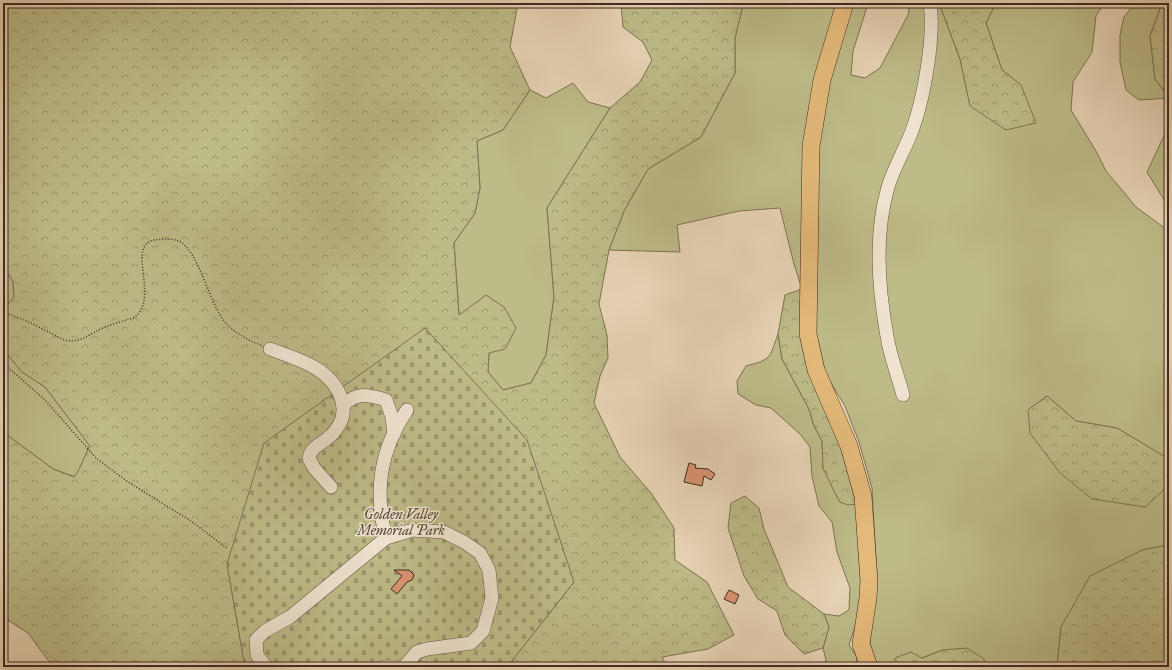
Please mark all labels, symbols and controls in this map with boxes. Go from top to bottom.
park label: Golden Valley Memorial Park [355,506,446,539]

